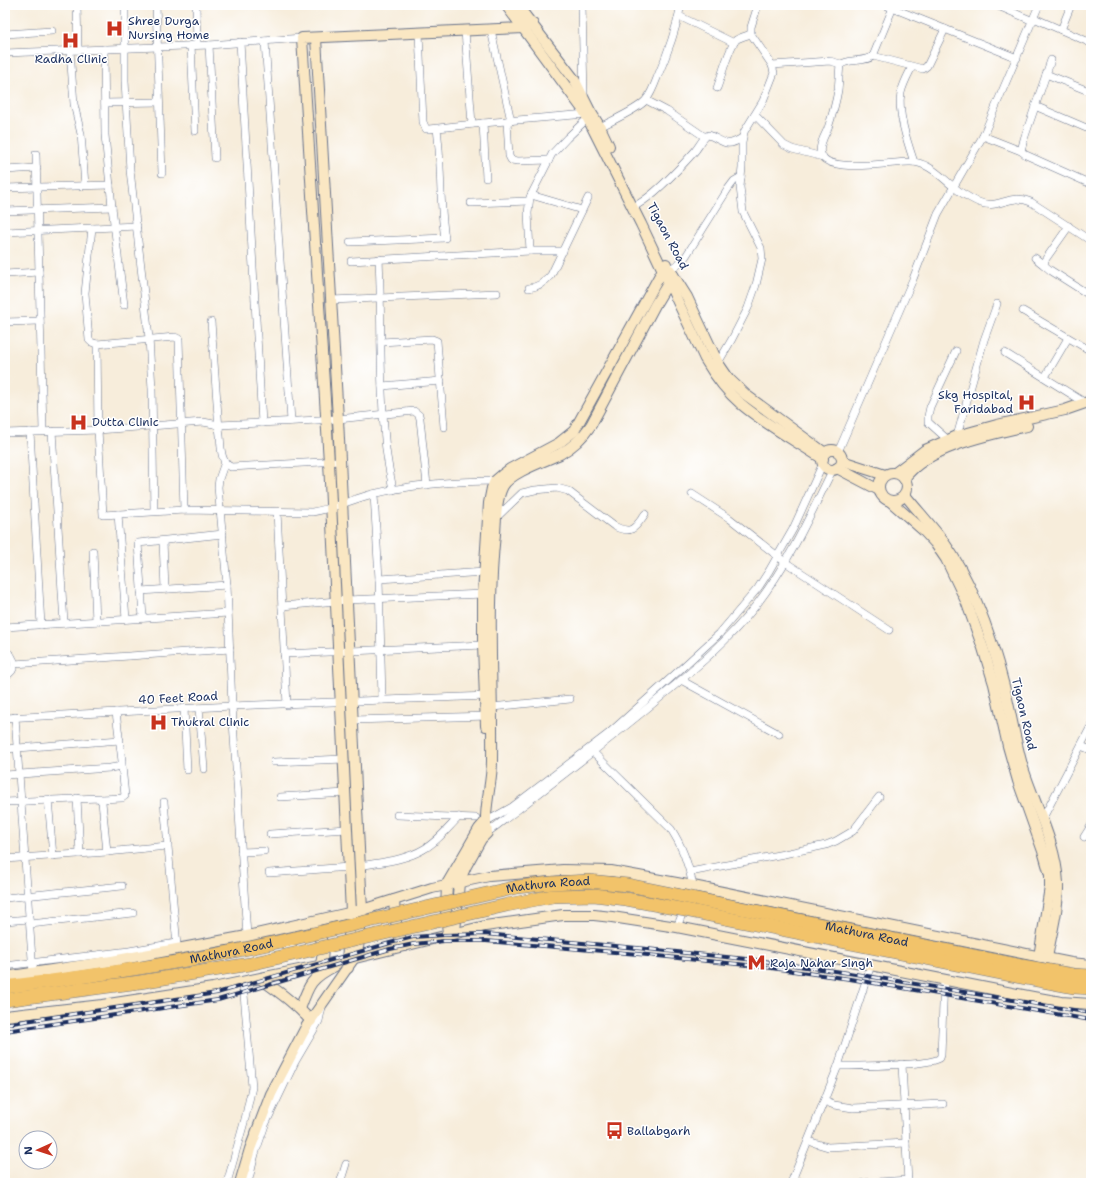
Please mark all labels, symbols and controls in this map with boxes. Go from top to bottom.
place label: Shree Durga Nursing Home [128,13,210,43]
hospital icon: Shree Durga Nursing Home [105,18,125,38]
hospital icon: Radha Clinic [61,30,81,50]
place label: Radha Clinic [35,51,107,67]
street label: Tigaon Road [644,200,693,273]
place label: Skg Hospital, Faridabad [938,387,1013,417]
hospital icon: Skg Hospital, Faridabad [1016,392,1036,412]
hospital icon: Dutta Clinic [69,412,89,432]
place label: Dutta Clinic [92,414,159,430]
street label: Tigaon Road [1008,676,1040,752]
street label: 40 Feet Road [138,688,219,708]
hospital icon: Thukral Clinic [148,712,168,732]
place label: Thukral Clinic [171,714,249,730]
street label: Mathura Road [504,873,591,897]
street label: Mathura Road [824,918,910,951]
street label: Mathura Road [188,935,275,967]
metro station icon: Raja Nahar Singh [747,953,767,973]
place label: Raja Nahar Singh [770,955,873,971]
bus stop icon: Ballabgarh [604,1121,624,1141]
place label: Ballabgarh [627,1123,690,1139]
north arrow [18,1130,58,1170]
text: N [21,1145,36,1155]

